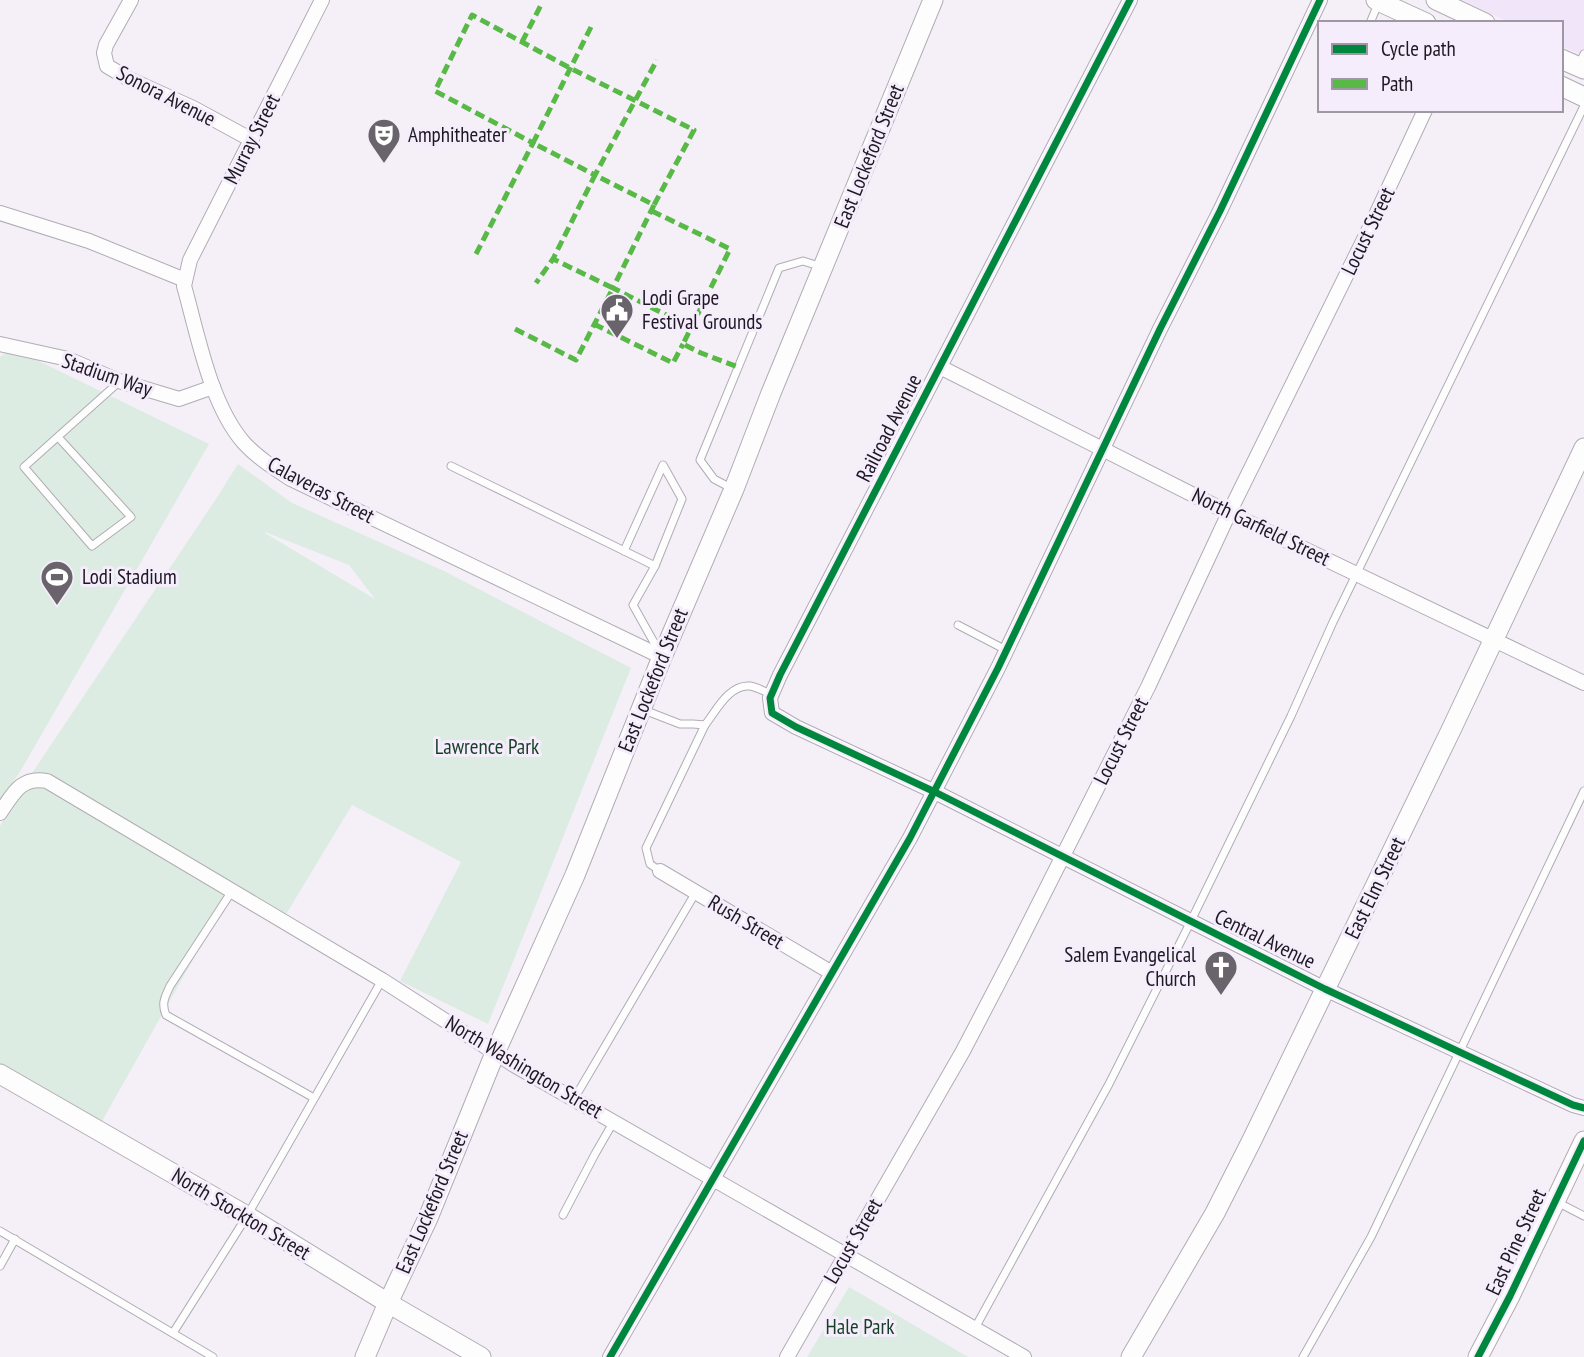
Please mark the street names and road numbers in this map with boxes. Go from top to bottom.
street label: Sonora Avenue [112,59,220,132]
street label: East Lockeford Street [827,80,910,232]
street label: Murray Street [217,89,286,188]
street label: Locust Street [1335,182,1400,279]
street label: Stadium Way [59,347,156,403]
street label: Railroad Avenue [850,369,927,486]
street label: Calaveras Street [263,450,379,529]
street label: North Garfield Street [1188,481,1335,572]
street label: East Lockeford Street [611,604,694,756]
street label: Locust Street [1087,692,1154,789]
street label: East Elm Street [1338,832,1411,943]
street label: Rush Street [704,889,789,955]
street label: Central Avenue [1210,903,1320,975]
street label: North Washington Street [441,1009,608,1124]
street label: East Lockeford Street [389,1126,474,1277]
street label: North Stockton Street [167,1162,316,1266]
street label: East Pine Street [1479,1184,1552,1299]
street label: Locust Street [817,1193,888,1288]

